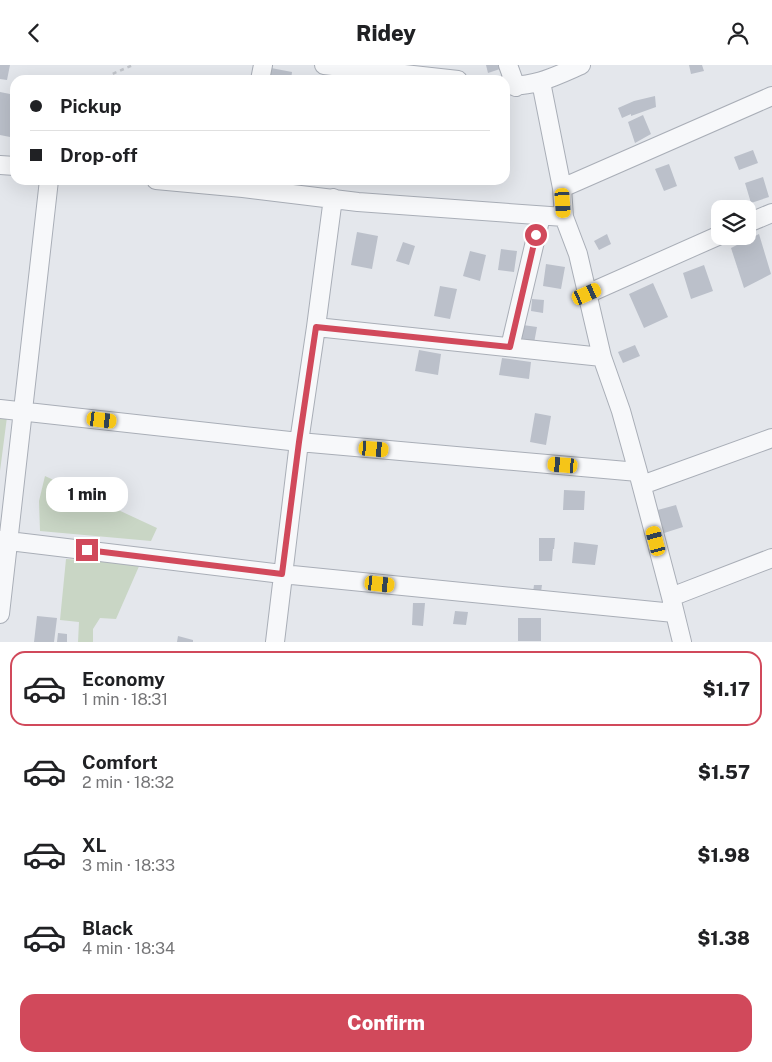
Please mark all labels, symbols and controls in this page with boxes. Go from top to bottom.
icon: back [20,19,48,47]
icon: person [724,19,752,47]
text: Ridey [356,20,416,46]
text: Pickup [60,95,122,117]
text: Drop-off [60,144,137,166]
car [554,188,571,218]
map controls [711,200,756,245]
button: layers [711,200,756,245]
route start [525,224,547,246]
car [570,281,603,307]
car [86,411,117,429]
car [358,440,389,458]
car [547,456,578,474]
callout: 1 min [46,477,128,513]
text: 1 min [67,485,107,504]
car [644,525,667,557]
route end [76,539,98,561]
car [364,575,395,593]
icon: car [22,666,67,711]
text: Economy [82,668,165,690]
text: $1.17 [703,678,750,700]
text: 1 min · 18:31 [82,690,168,709]
icon: car [22,749,67,794]
text: Comfort [82,751,158,773]
text: $1.57 [698,761,750,783]
text: 2 min · 18:32 [82,773,174,792]
icon: car [22,832,67,877]
text: XL [82,834,107,856]
text: $1.98 [697,844,750,866]
text: 3 min · 18:33 [82,856,175,875]
icon: car [22,915,67,960]
text: Black [82,917,133,939]
text: $1.38 [697,927,750,949]
text: 4 min · 18:34 [82,939,175,958]
button: Confirm [20,994,752,1052]

